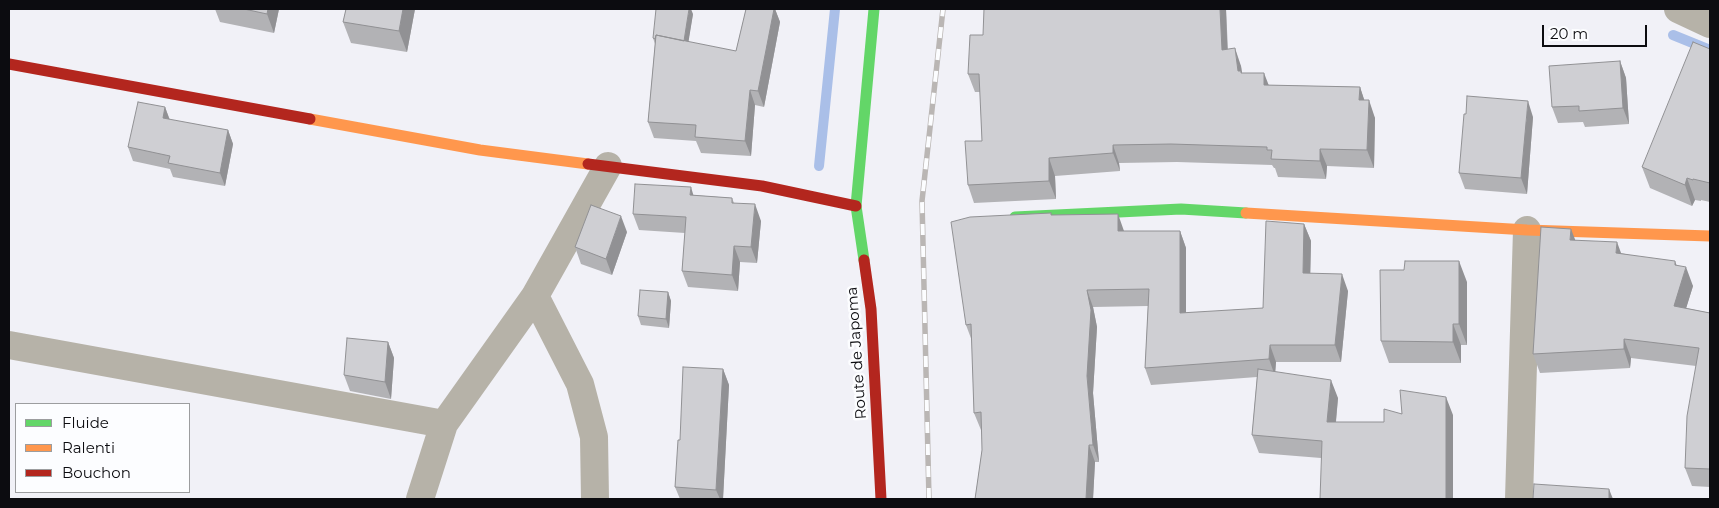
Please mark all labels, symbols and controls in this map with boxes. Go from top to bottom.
scale bar [1544,15,1649,47]
text: 20 m [1550,24,1588,43]
street label: Route de Japoma [843,286,871,420]
legend [15,403,190,493]
text: Fluide [62,413,109,432]
text: Ralenti [62,438,115,457]
text: Bouchon [62,463,131,482]

